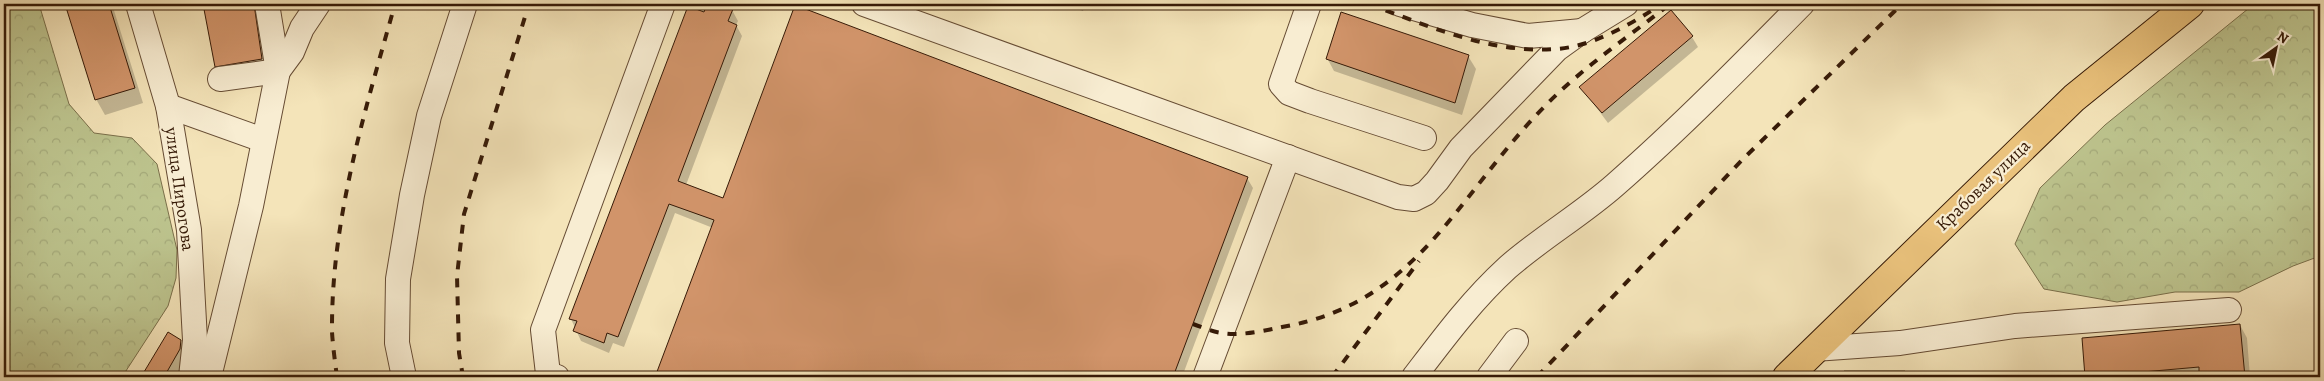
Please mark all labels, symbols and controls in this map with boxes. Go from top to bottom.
north arrow [2252,22,2302,72]
text: N [2273,27,2292,48]
street label: улица Пирогова [159,125,201,253]
street label: Крабовая улица [1931,133,2036,236]

